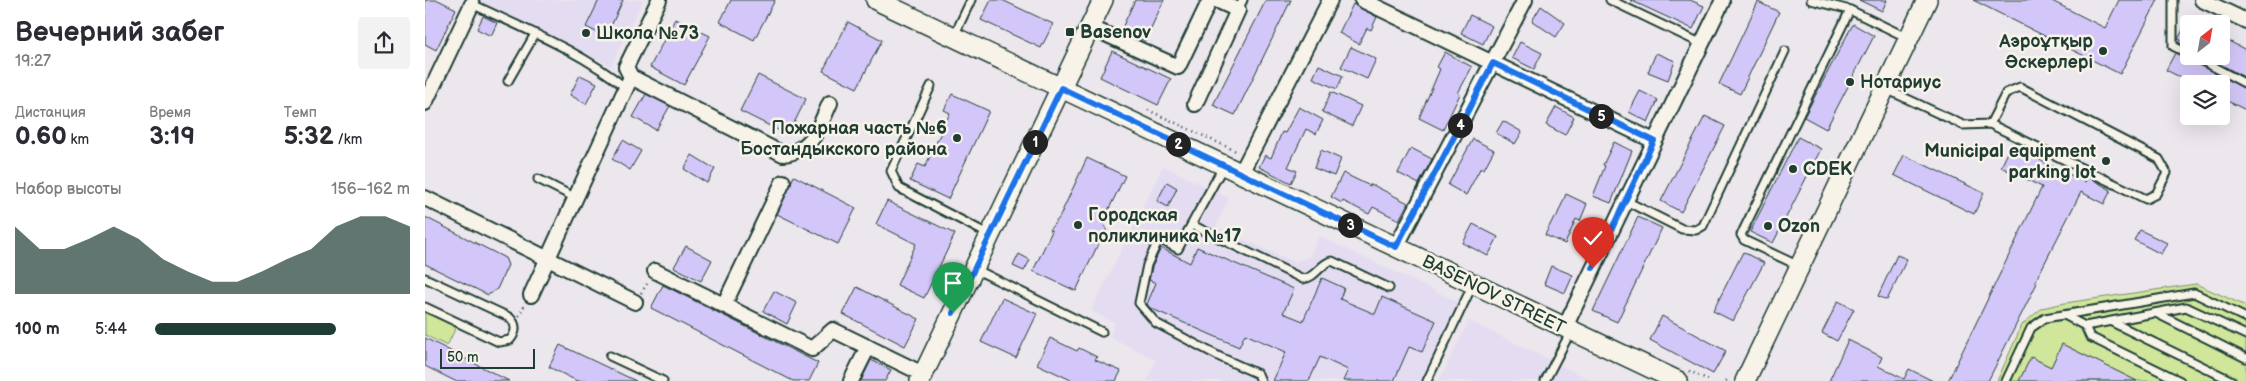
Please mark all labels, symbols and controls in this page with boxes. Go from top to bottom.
north arrow [2180,15,2230,65]
map controls [2180,15,2230,125]
text: Вечерний забег [15,16,224,49]
button: share [358,17,410,69]
place label: Basenov [1080,22,1151,43]
place label: Школа №73 [596,23,699,44]
marker: Basenov [1064,26,1076,38]
marker: Школа №73 [580,27,592,39]
place label: Аэроұтқыр Әскерлері [1998,31,2093,73]
marker: Аэроұтқыр Әскерлері [2097,45,2109,57]
text: 19:27 [15,52,51,71]
place label: Нотариуc [1860,72,1941,93]
button: layers [2180,75,2230,125]
marker: Нотариуc [1844,76,1856,88]
text: Дистанция [15,104,86,121]
text: Время [149,104,191,121]
text: Темп [284,104,317,121]
pin: 5 [1589,104,1613,128]
text: 5 [1597,108,1606,125]
pin: 4 [1447,112,1473,138]
text: 4 [1456,117,1465,134]
place label: Пожарная часть №6 Бостандыкского района [740,118,948,160]
text: 0.60 [15,121,67,152]
text: 3:19 [149,121,195,152]
text: 5:32 [284,121,334,152]
pin: 1 [1023,130,1047,154]
text: km [67,131,89,148]
text: /km [334,131,362,148]
marker: Пожарная часть №6 Бостандыкского района [951,132,963,144]
pin: 2 [1165,132,1191,156]
text: 1 [1033,134,1038,151]
text: 2 [1174,136,1183,153]
place label: Municipal equipment parking lot [1924,141,2096,183]
marker: Municipal equipment parking lot [2100,155,2112,167]
place label: CDEK [1803,159,1852,180]
marker: CDEK [1787,163,1799,175]
text: Набор высоты [15,180,122,199]
text: 156–162 m [331,180,410,199]
place label: Городская поликлиника №17 [1088,205,1242,247]
pin: 3 [1337,212,1363,238]
place label: Ozon [1778,216,1820,237]
text: 3 [1346,217,1355,234]
pin [1572,217,1614,268]
marker: Городская поликлиника №17 [1072,219,1084,231]
marker: Ozon [1762,220,1774,232]
icon: check [1579,224,1607,252]
street label: BASENOV STREET [1418,251,1569,338]
pin [932,262,974,313]
icon: arrive [939,269,967,297]
text: 100 m [15,320,60,339]
text: 5:44 [95,320,127,339]
scale bar [440,346,535,369]
text: 50 m [447,349,479,366]

